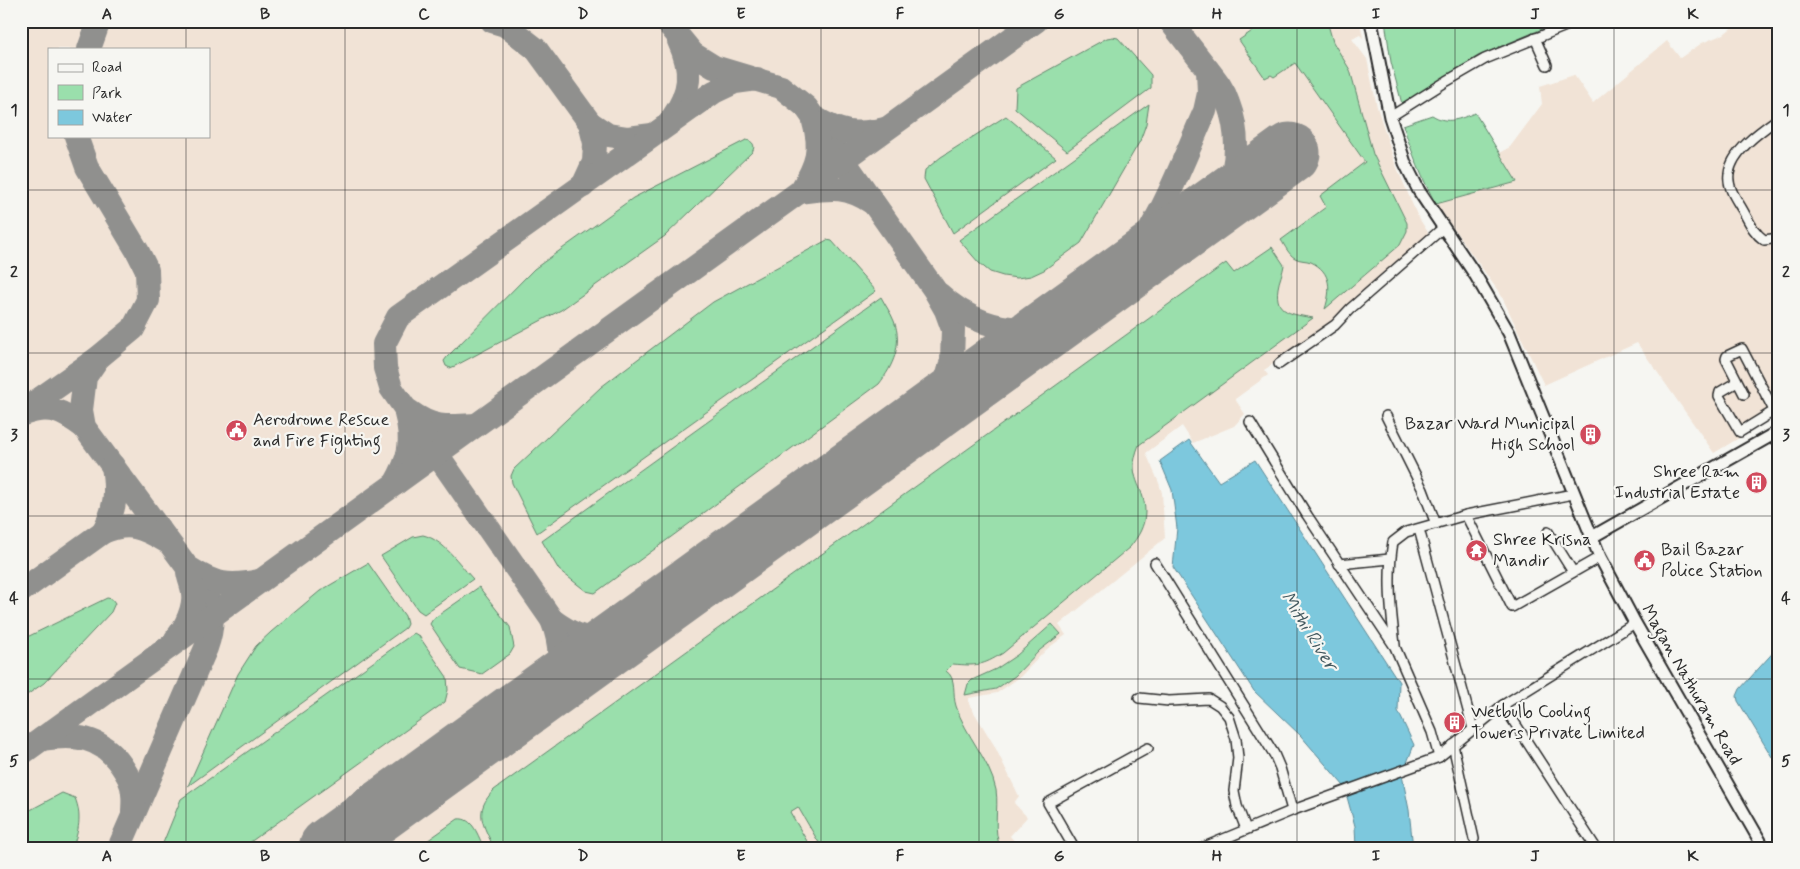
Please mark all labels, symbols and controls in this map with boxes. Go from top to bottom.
text: A [102,4,112,25]
text: B [260,4,270,25]
text: C [418,4,430,25]
text: D [577,4,589,25]
text: E [736,4,746,25]
text: F [896,4,905,25]
text: G [1054,4,1065,25]
text: H [1212,4,1223,25]
text: I [1372,4,1381,25]
text: J [1530,4,1540,25]
text: K [1687,4,1699,25]
legend [48,48,210,138]
text: Road [92,58,122,78]
text: Park [92,84,122,104]
text: 1 [10,100,18,121]
text: 1 [1782,100,1790,121]
text: Water [92,108,132,128]
text: 2 [10,262,18,283]
text: 2 [1782,262,1790,283]
place label: Aerodrome Rescue and Fire Fighting [253,408,389,455]
place label: Bazar Ward Municipal High School [1405,412,1575,459]
public building icon: Aerodrome Rescue and Fire Fighting [225,418,249,442]
building icon: Bazar Ward Municipal High School [1579,422,1603,446]
text: 3 [10,425,18,446]
text: 3 [1782,425,1790,446]
place label: Shree Ram Industrial Estate [1615,460,1740,505]
building icon: Shree Ram Industrial Estate [1744,470,1768,494]
place label: Shree Krisna Mandir [1493,528,1592,573]
temple icon: Shree Krisna Mandir [1465,538,1489,562]
place label: Bail Bazar Police Station [1661,538,1763,583]
public building icon: Bail Bazar Police Station [1633,548,1657,572]
water label: Mithi River [1275,587,1345,678]
text: 4 [9,588,19,609]
text: 4 [1781,588,1791,609]
street label: Magan Nathuram Road [1633,600,1747,771]
place label: Wetbulb Cooling Towers Private Limited [1471,700,1645,745]
building icon: Wetbulb Cooling Towers Private Limited [1443,710,1467,734]
text: 5 [9,751,19,772]
text: 5 [1781,751,1791,772]
text: A [102,846,112,867]
text: B [260,846,270,867]
text: C [418,846,430,867]
text: D [577,846,589,867]
text: E [736,846,746,867]
text: F [896,846,905,867]
text: G [1054,846,1065,867]
text: H [1212,846,1223,867]
text: I [1372,846,1381,867]
text: J [1530,846,1540,867]
text: K [1687,846,1699,867]

